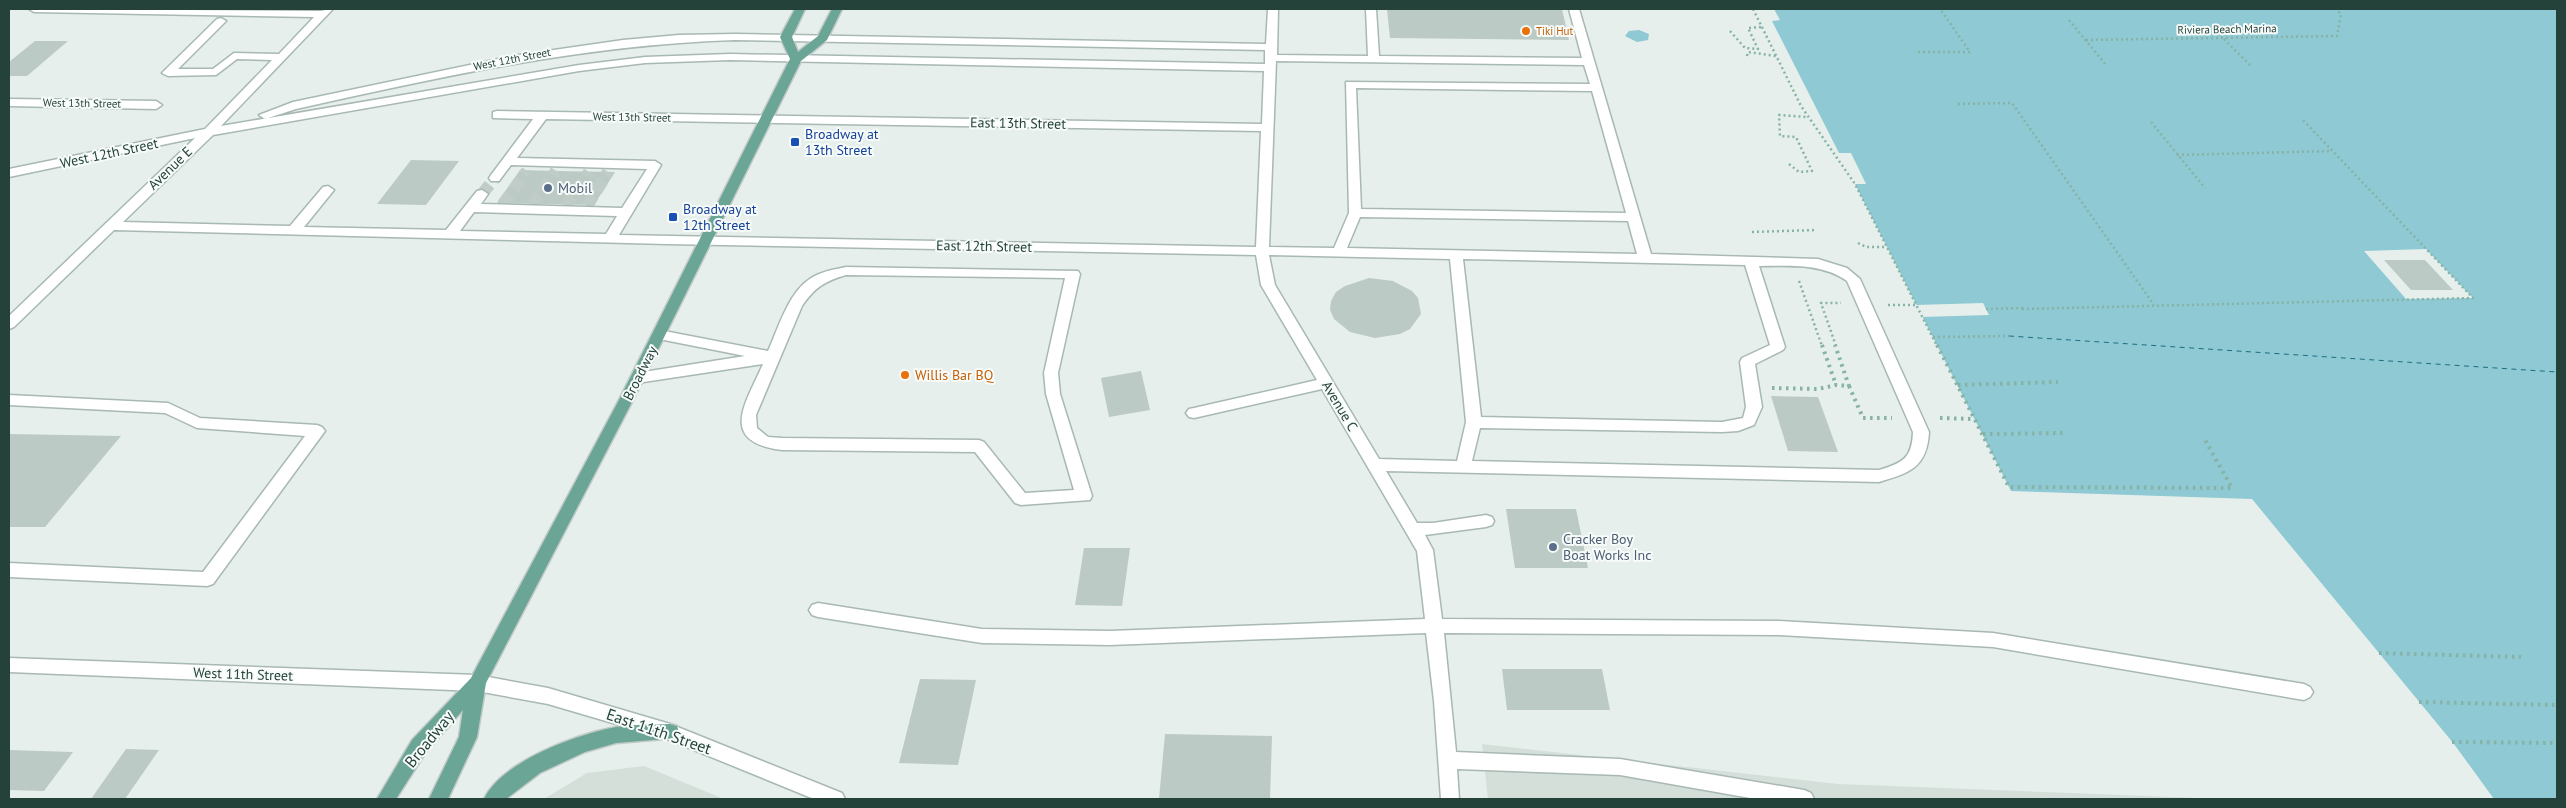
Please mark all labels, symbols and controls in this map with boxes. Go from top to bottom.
street label: Riviera Beach Marina [2177,21,2277,37]
place label: Tiki Hut [1536,24,1574,38]
marker: Tiki Hut [1520,25,1532,37]
street label: West 12th Street [472,45,552,73]
street label: West 13th Street [43,95,122,111]
street label: West 13th Street [593,109,672,125]
street label: East 13th Street [970,113,1066,133]
place label: Broadway at 13th Street [805,125,879,159]
street label: West 12th Street [58,134,160,172]
marker: Broadway at 13th Street [789,136,801,148]
street label: Avenue E [144,142,196,194]
place label: Mobil [558,179,592,197]
marker: Mobil [542,182,554,194]
place label: Broadway at 12th Street [683,200,757,234]
marker: Broadway at 12th Street [667,211,679,223]
street label: East 12th Street [936,236,1032,256]
street label: Broadway [619,342,662,403]
place label: Willis Bar BQ [915,366,994,384]
marker: Willis Bar BQ [899,369,911,381]
street label: Avenue C [1318,378,1362,434]
place label: Cracker Boy Boat Works Inc [1563,530,1652,564]
marker: Cracker Boy Boat Works Inc [1547,541,1559,553]
street label: West 11th Street [193,663,293,685]
street label: East 11th Street [604,704,715,758]
street label: Broadway [400,706,458,771]

